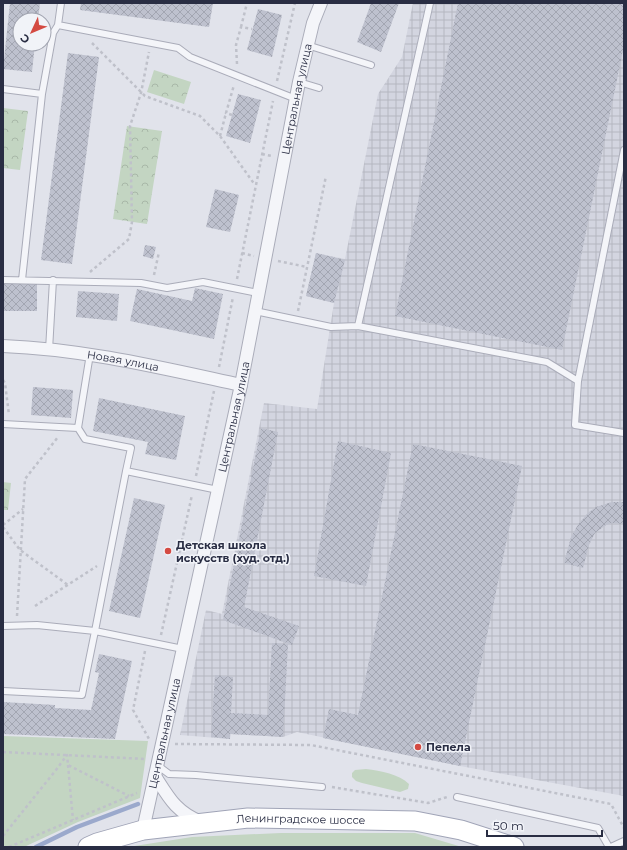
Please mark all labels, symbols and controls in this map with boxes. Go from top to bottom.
north arrow [12,12,52,52]
text: С [17,31,33,47]
street label: Центральная улица [278,42,315,156]
street label: Новая улица [86,347,160,374]
street label: Центральная улица [215,360,252,474]
place label: Детская школа искусств (худ. отд.) [176,538,290,565]
marker: Детская школа искусств (худ. отд.) [163,546,173,556]
street label: Центральная улица [145,676,183,790]
place label: Пепела [426,740,471,754]
marker: Пепела [413,742,423,752]
street label: Ленинградское шоссе [235,811,366,827]
scale bar [487,812,602,838]
text: 50 m [493,818,524,833]

